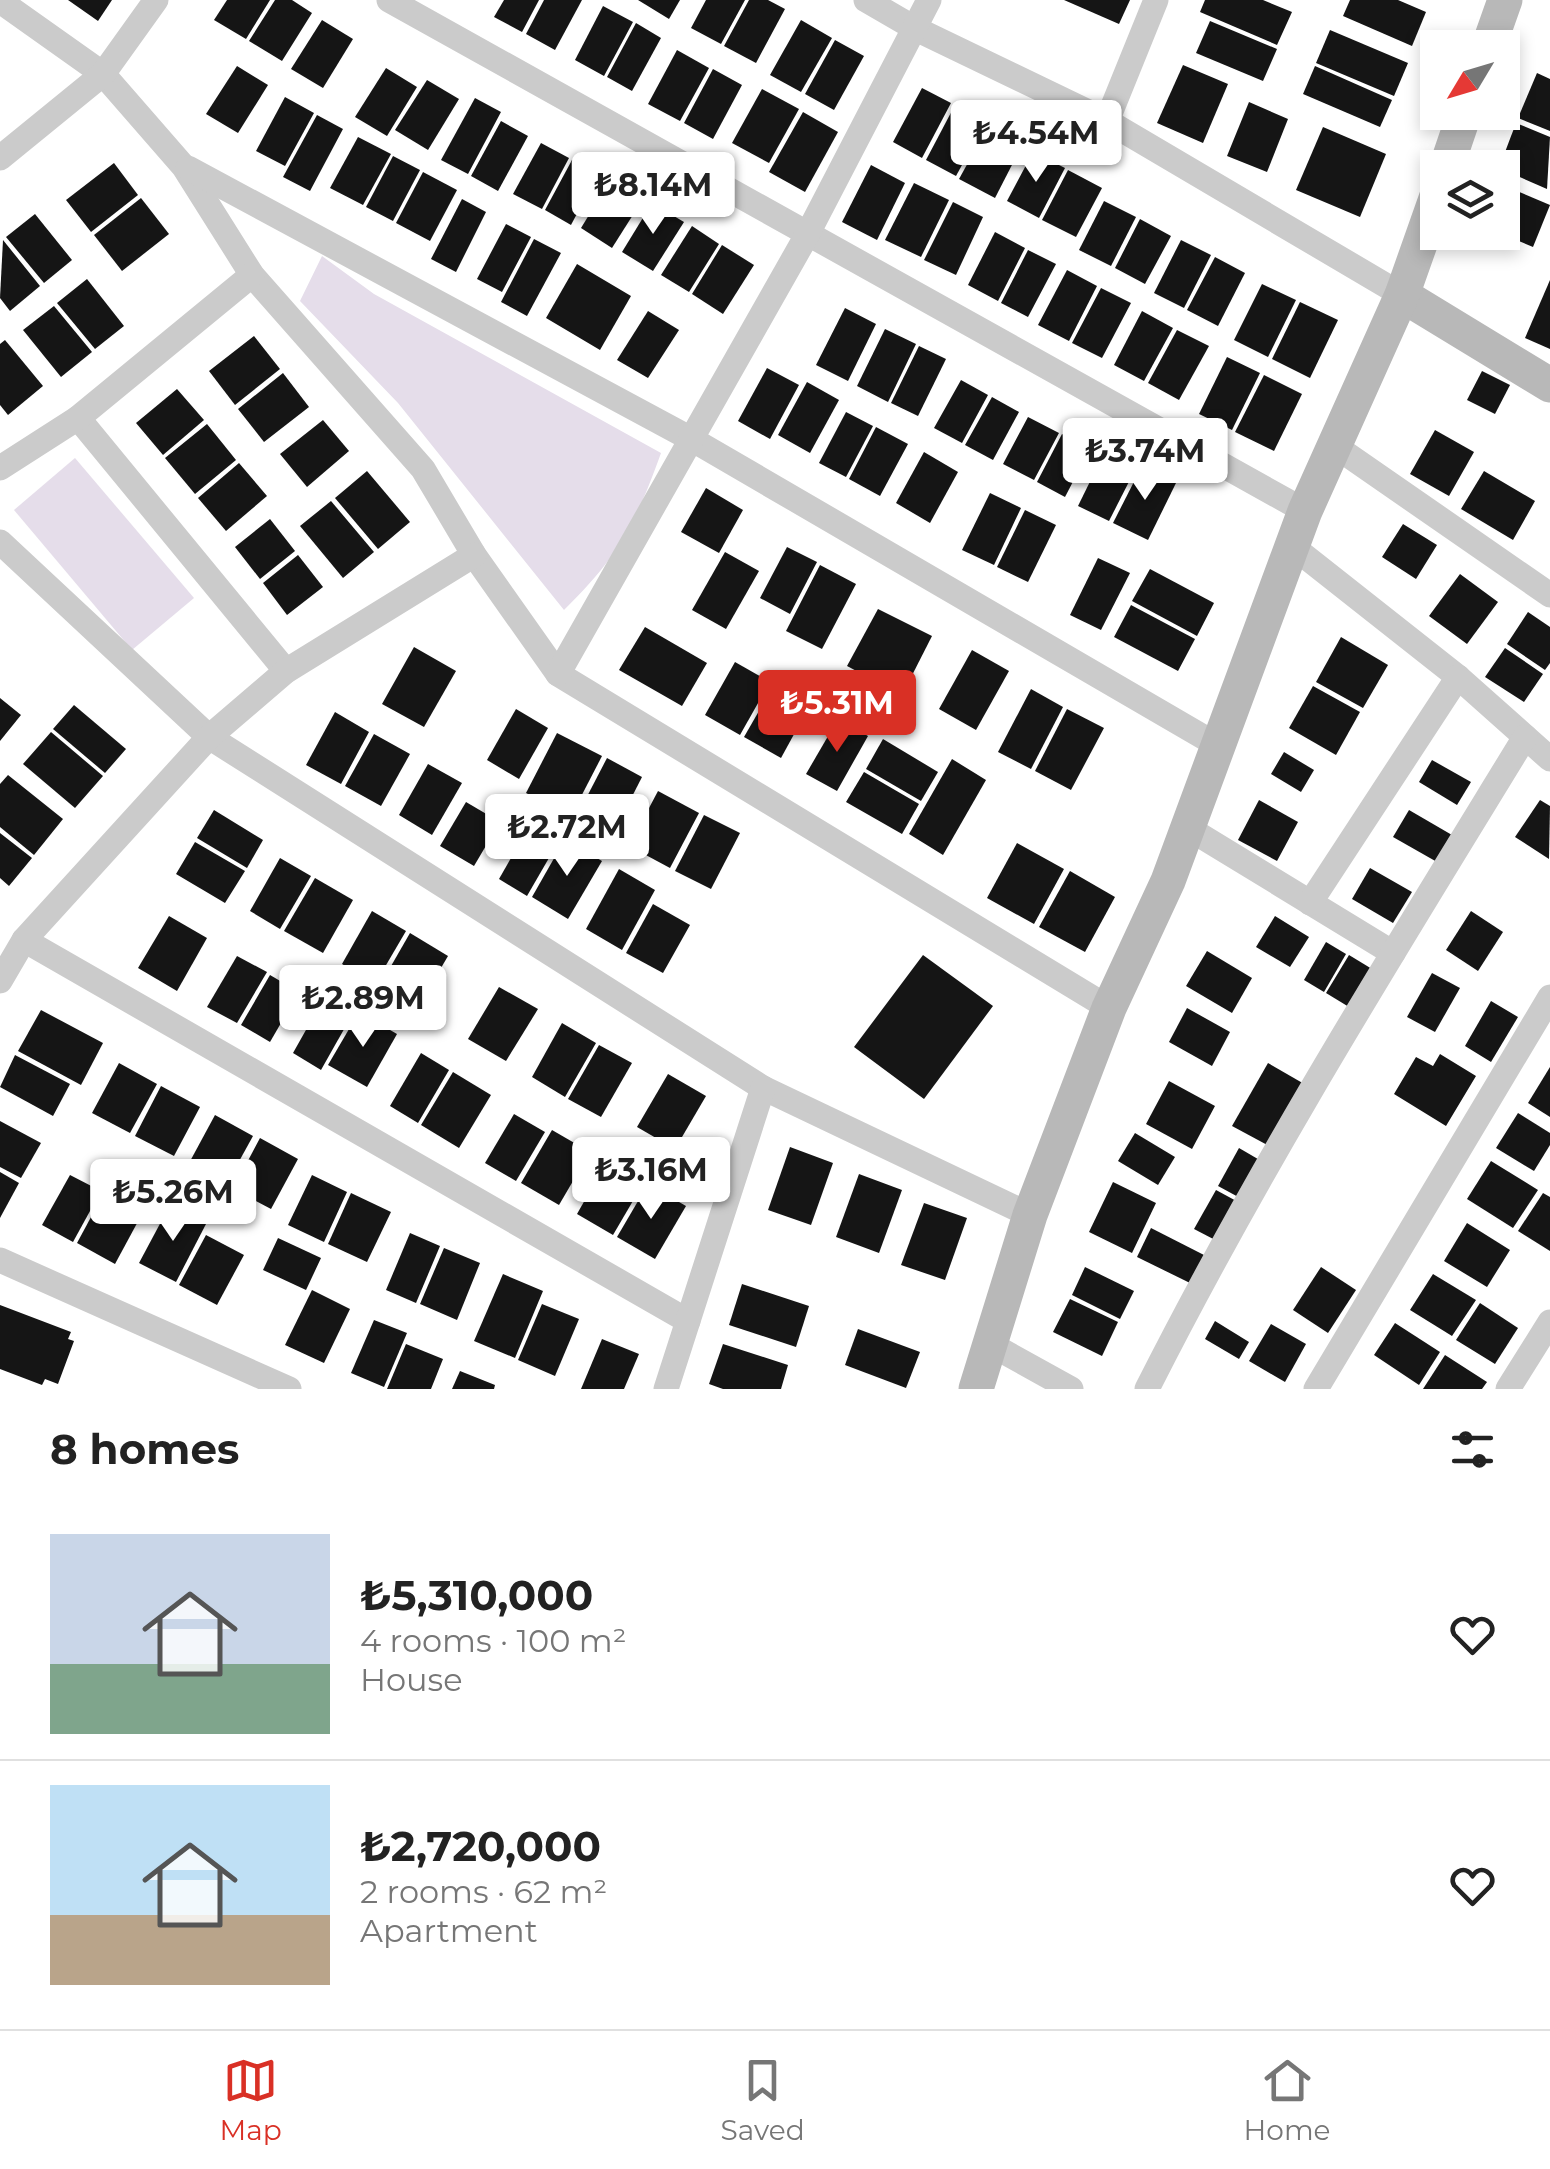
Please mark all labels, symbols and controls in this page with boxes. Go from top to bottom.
north arrow [1420,30,1520,130]
map controls [1420,30,1520,250]
pin: ₺4.54M [955,100,1117,185]
text: ₺4.54M [973,113,1099,152]
button: layers [1420,150,1520,250]
pin: ₺8.14M [572,152,734,237]
text: ₺8.14M [594,165,712,204]
pin: ₺3.74M [1064,418,1226,503]
text: ₺3.74M [1085,431,1205,470]
pin: ₺5.31M [756,670,918,755]
text: ₺5.31M [780,683,894,722]
pin: ₺2.72M [486,794,648,879]
text: ₺2.72M [507,807,627,846]
pin: ₺2.89M [282,965,444,1050]
text: ₺2.89M [301,978,425,1017]
pin: ₺3.16M [570,1137,732,1222]
text: ₺3.16M [594,1150,708,1189]
pin: ₺5.26M [92,1159,254,1244]
text: ₺5.26M [112,1172,234,1211]
icon: filters [1445,1422,1500,1477]
text: 8 homes [50,1423,239,1475]
text: ₺5,310,000 [360,1569,593,1621]
icon: home [130,1574,250,1694]
icon: heart [1445,1607,1500,1662]
text: 4 rooms · 100 m² [360,1621,627,1660]
text: House [360,1660,463,1699]
text: ₺2,720,000 [360,1820,601,1872]
icon: home [130,1825,250,1945]
icon: heart [1445,1858,1500,1913]
text: 2 rooms · 62 m² [360,1872,607,1911]
text: Apartment [360,1911,538,1950]
tab: Map [219,2053,282,2147]
tab: Saved [721,2053,805,2147]
tab: Home [1244,2053,1331,2147]

